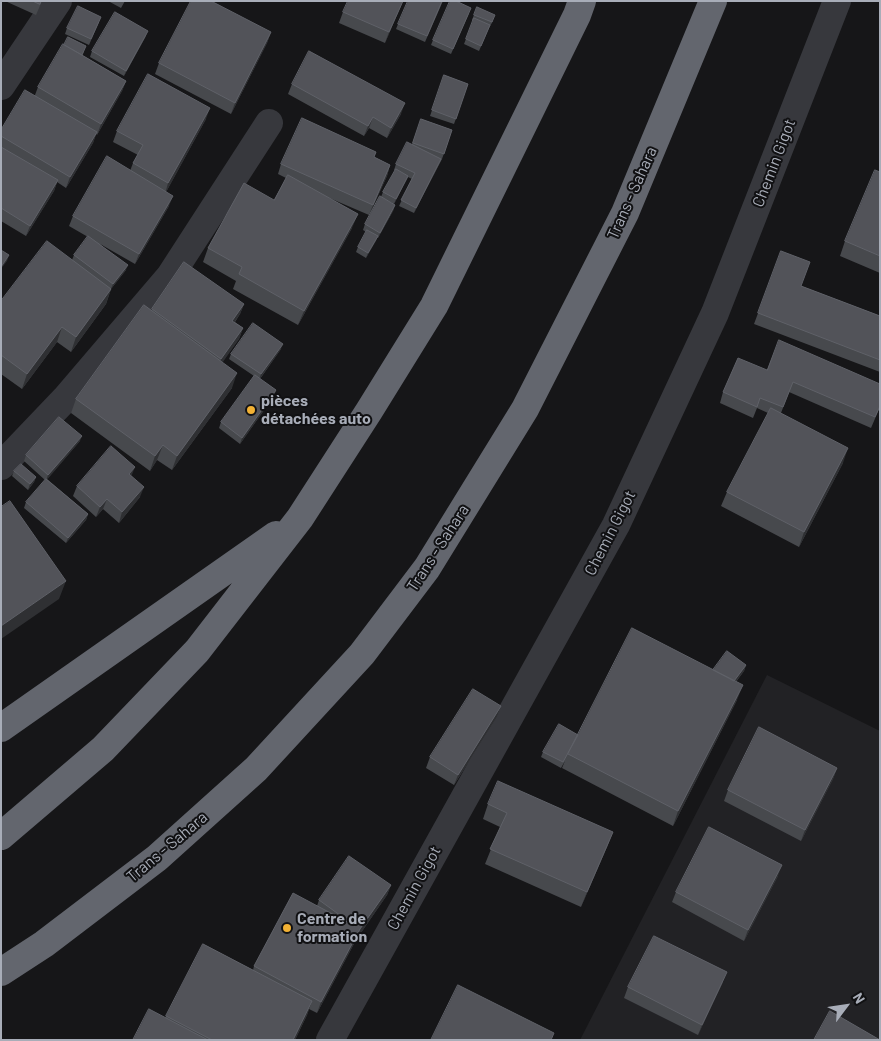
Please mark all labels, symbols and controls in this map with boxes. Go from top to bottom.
street label: Chemin Gigot [748,116,800,210]
street label: Trans - Sahara [603,144,661,242]
place label: pièces détachées auto [261,391,371,429]
marker: pièces détachées auto [245,404,257,416]
street label: Chemin Gigot [580,487,640,579]
street label: Trans - Sahara [403,501,473,595]
street label: Trans - Sahara [123,808,211,886]
street label: Chemin Gigot [383,843,445,933]
place label: Centre de formation [297,909,367,947]
marker: Centre de formation [281,922,293,934]
north arrow [821,981,871,1031]
text: N [850,990,869,1006]

